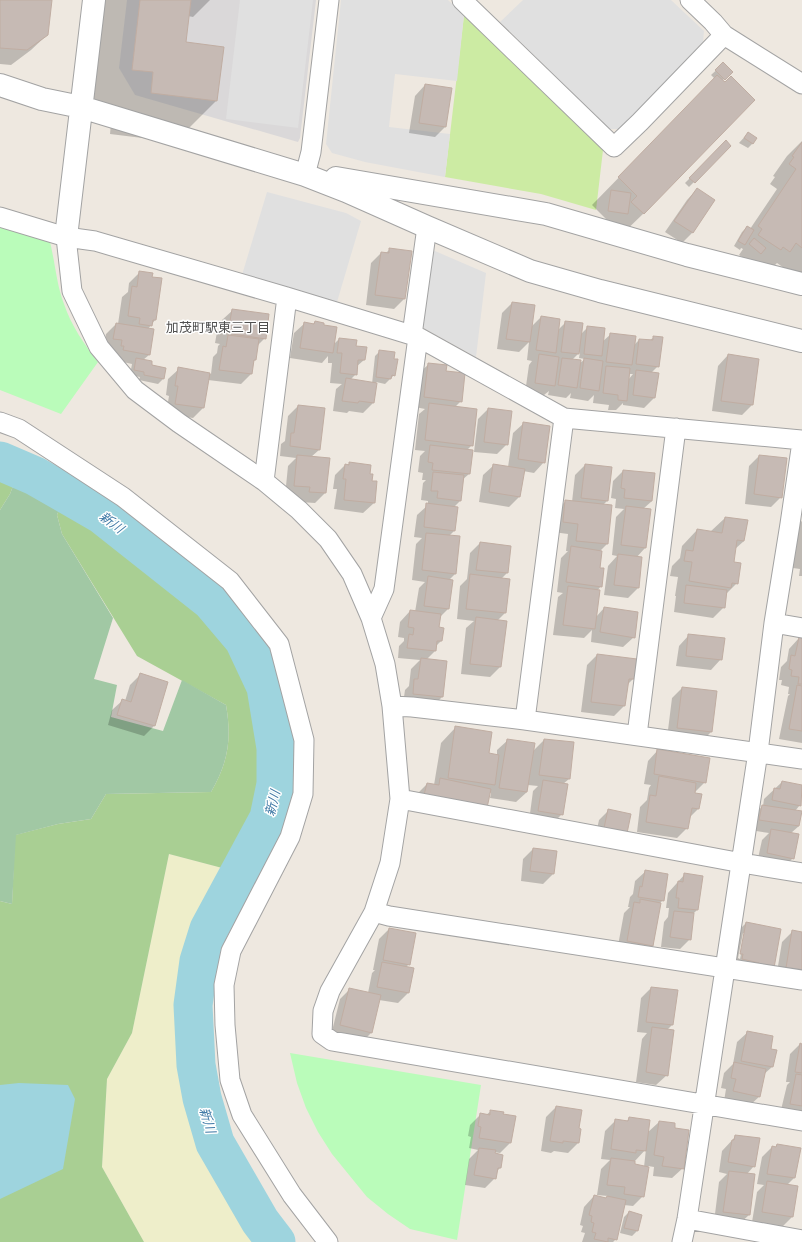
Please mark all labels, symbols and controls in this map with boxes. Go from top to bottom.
district label: 加茂町駅東三丁目 [166,320,270,335]
water label: 新川 [97,509,128,537]
water label: 新川 [262,787,283,818]
water label: 新川 [197,1106,219,1137]

